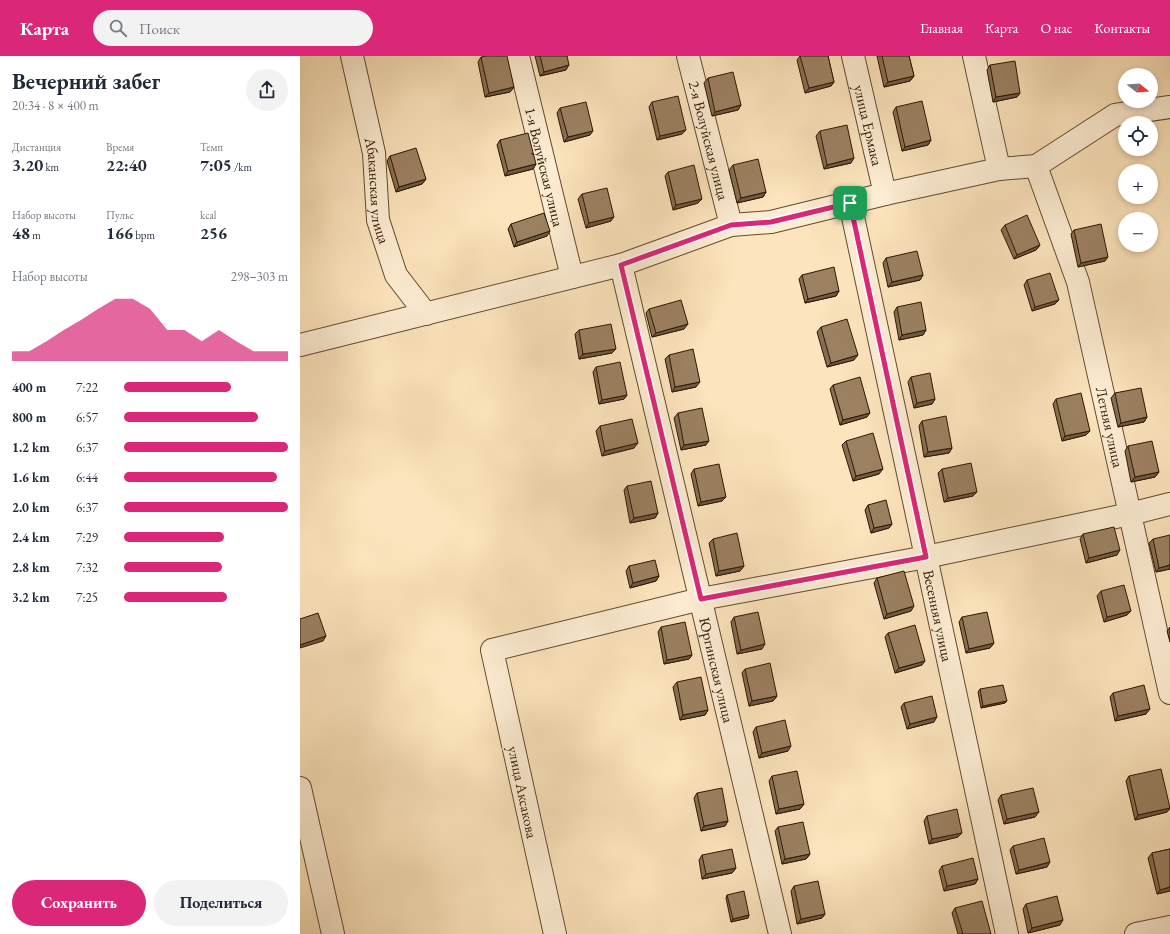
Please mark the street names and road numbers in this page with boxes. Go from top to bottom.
street label: 2-я Волуйская улица [685,79,734,202]
street label: улица Ермака [850,83,888,168]
street label: 1-я Волуйская улица [521,105,569,228]
street label: Абаканская улица [361,134,395,246]
street label: Летняя улица [1092,385,1129,469]
street label: Весенняя улица [920,568,958,663]
street label: Юргинская улица [695,615,739,724]
street label: улица Аксакова [504,744,542,840]

